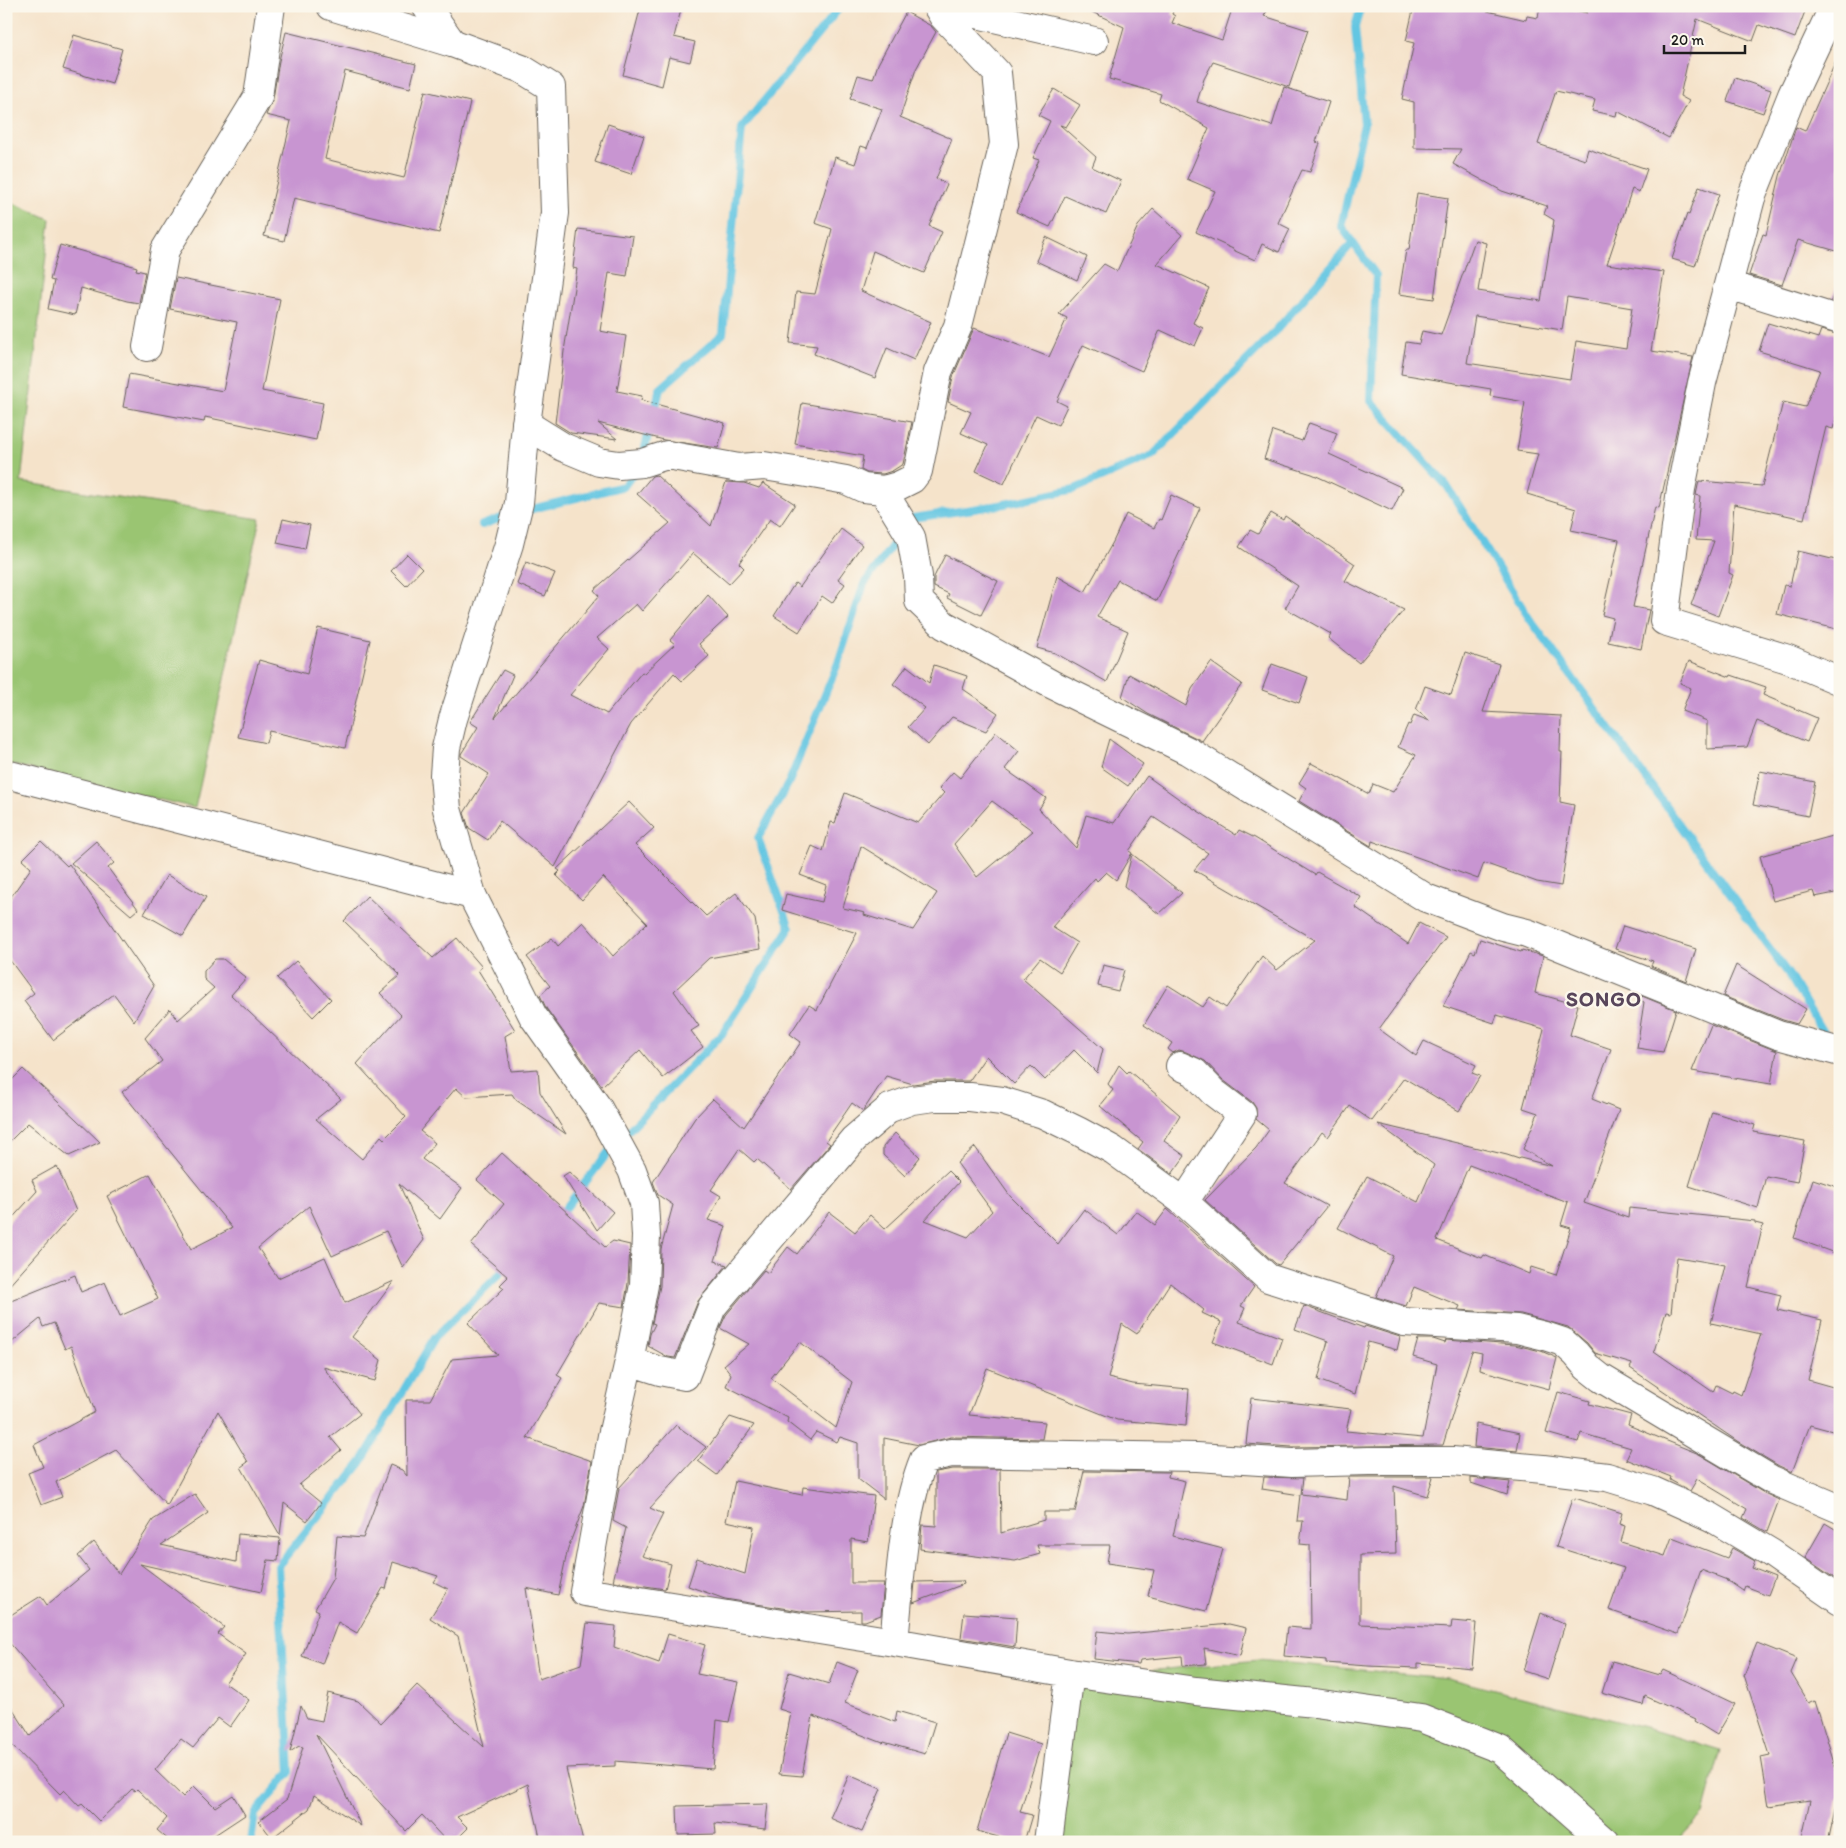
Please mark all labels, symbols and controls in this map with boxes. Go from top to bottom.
scale bar [1664,22,1745,54]
text: 20 m [1671,31,1705,49]
district label: SONGO [1566,986,1642,1011]

